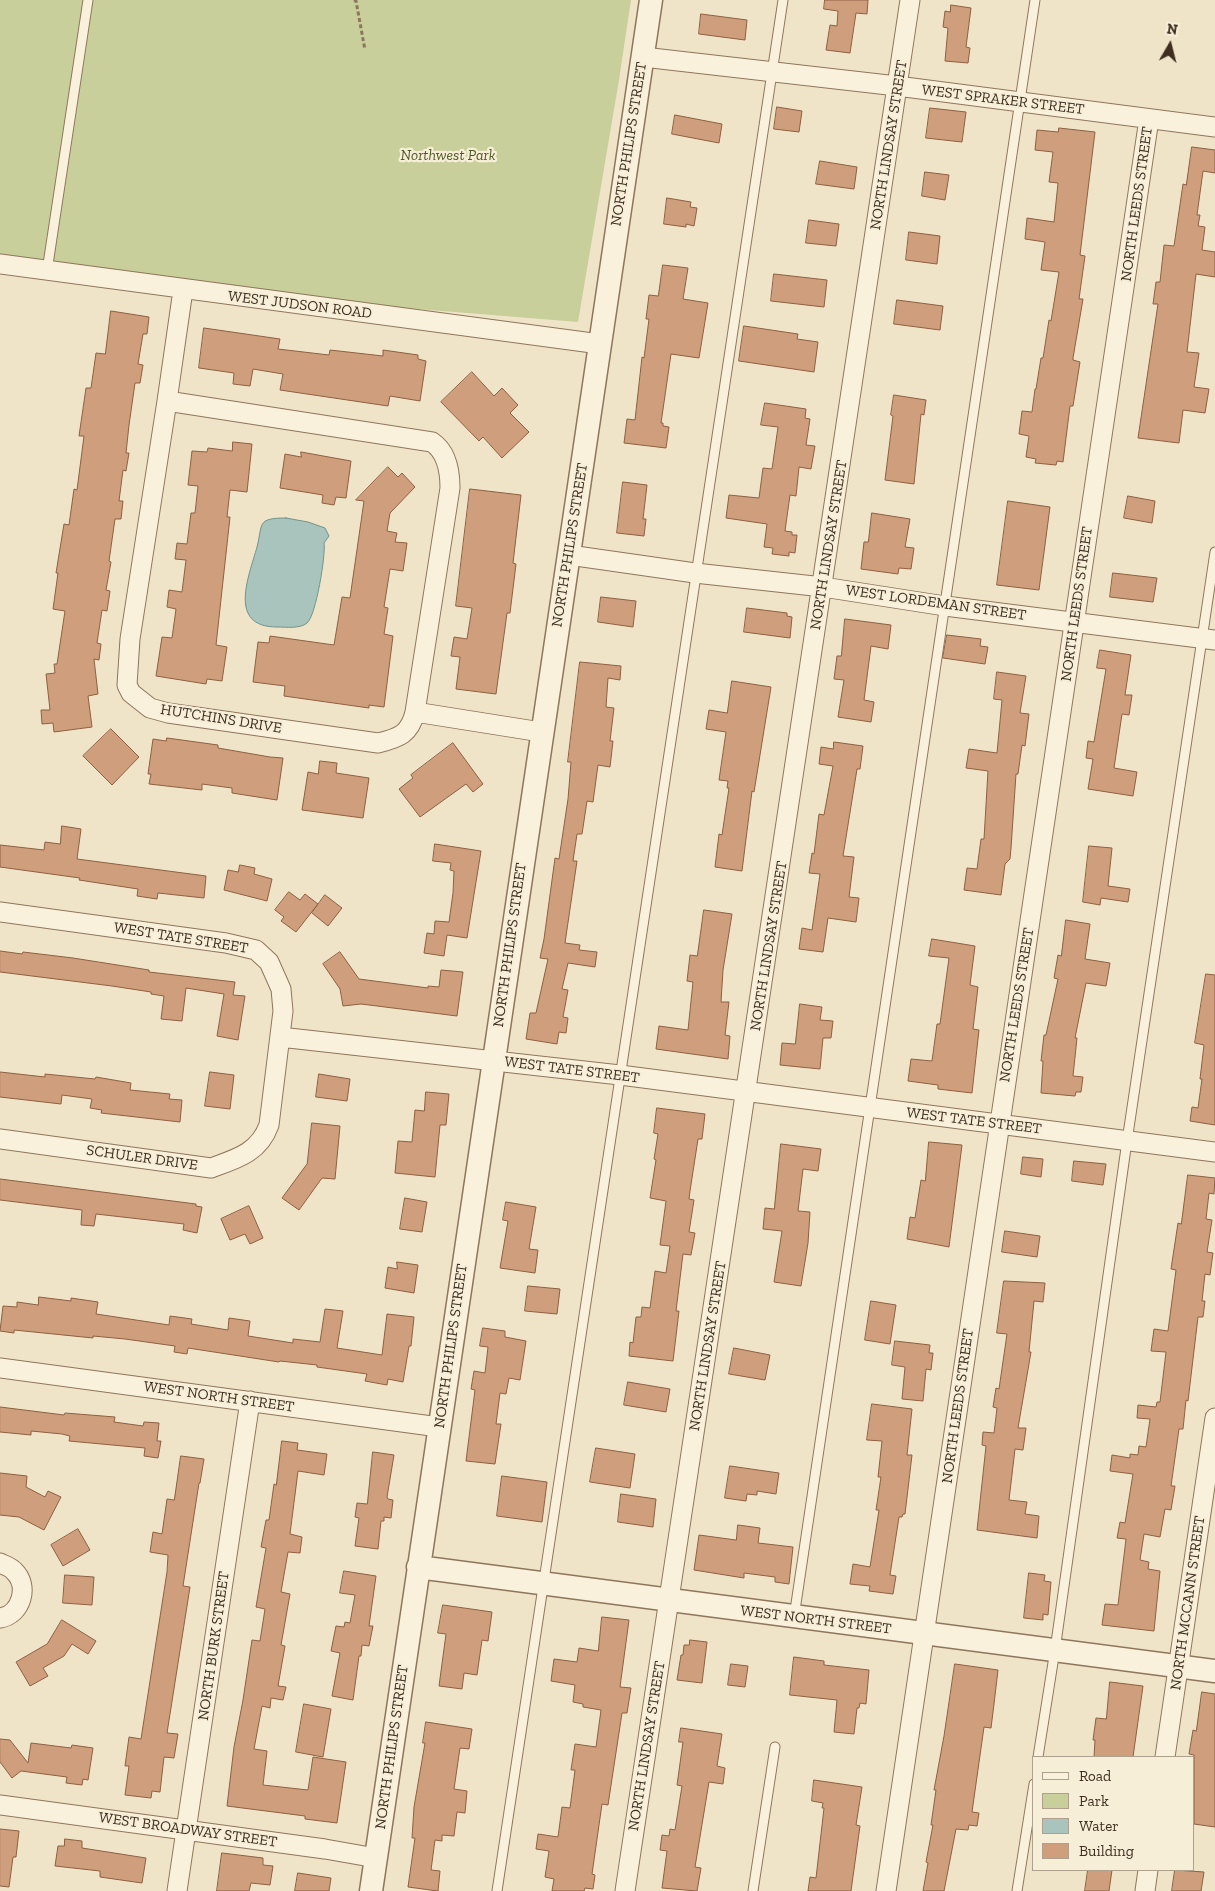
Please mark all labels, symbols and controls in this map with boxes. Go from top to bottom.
north arrow [1145,20,1195,70]
text: N [1166,20,1179,39]
street label: NORTH LINDSAY STREET [867,59,911,231]
street label: NORTH PHILIPS STREET [607,61,651,227]
street label: WEST SPRAKER STREET [921,81,1085,119]
street label: NORTH LEEDS STREET [1117,125,1157,283]
park label: Northwest Park [401,147,495,165]
street label: WEST JUDSON ROAD [227,287,373,323]
street label: NORTH LINDSAY STREET [807,459,851,631]
street label: NORTH PHILIPS STREET [548,462,592,628]
street label: NORTH LEEDS STREET [1057,525,1097,683]
street label: WEST LORDEMAN STREET [845,581,1027,625]
street label: HUTCHINS DRIVE [159,701,283,737]
street label: NORTH LINDSAY STREET [747,860,791,1032]
street label: NORTH PHILIPS STREET [490,862,530,1028]
street label: WEST TATE STREET [112,918,250,958]
street label: NORTH LEEDS STREET [996,927,1038,1083]
street label: WEST TATE STREET [503,1053,641,1087]
street label: WEST TATE STREET [905,1104,1043,1138]
street label: SCHULER DRIVE [85,1141,199,1175]
street label: NORTH LINDSAY STREET [686,1260,730,1432]
street label: NORTH PHILIPS STREET [431,1263,471,1429]
street label: NORTH LEEDS STREET [938,1327,978,1485]
street label: WEST NORTH STREET [143,1378,295,1416]
street label: NORTH MCCANN STREET [1167,1515,1209,1691]
street label: NORTH BURK STREET [195,1570,233,1722]
street label: WEST NORTH STREET [740,1602,892,1638]
street label: NORTH LINDSAY STREET [625,1660,669,1832]
street label: NORTH PHILIPS STREET [372,1664,412,1830]
legend [1032,1756,1195,1871]
text: Road [1079,1767,1111,1785]
text: Park [1079,1792,1109,1810]
street label: WEST BROADWAY STREET [98,1809,278,1851]
text: Water [1079,1817,1119,1835]
text: Building [1079,1842,1134,1860]

